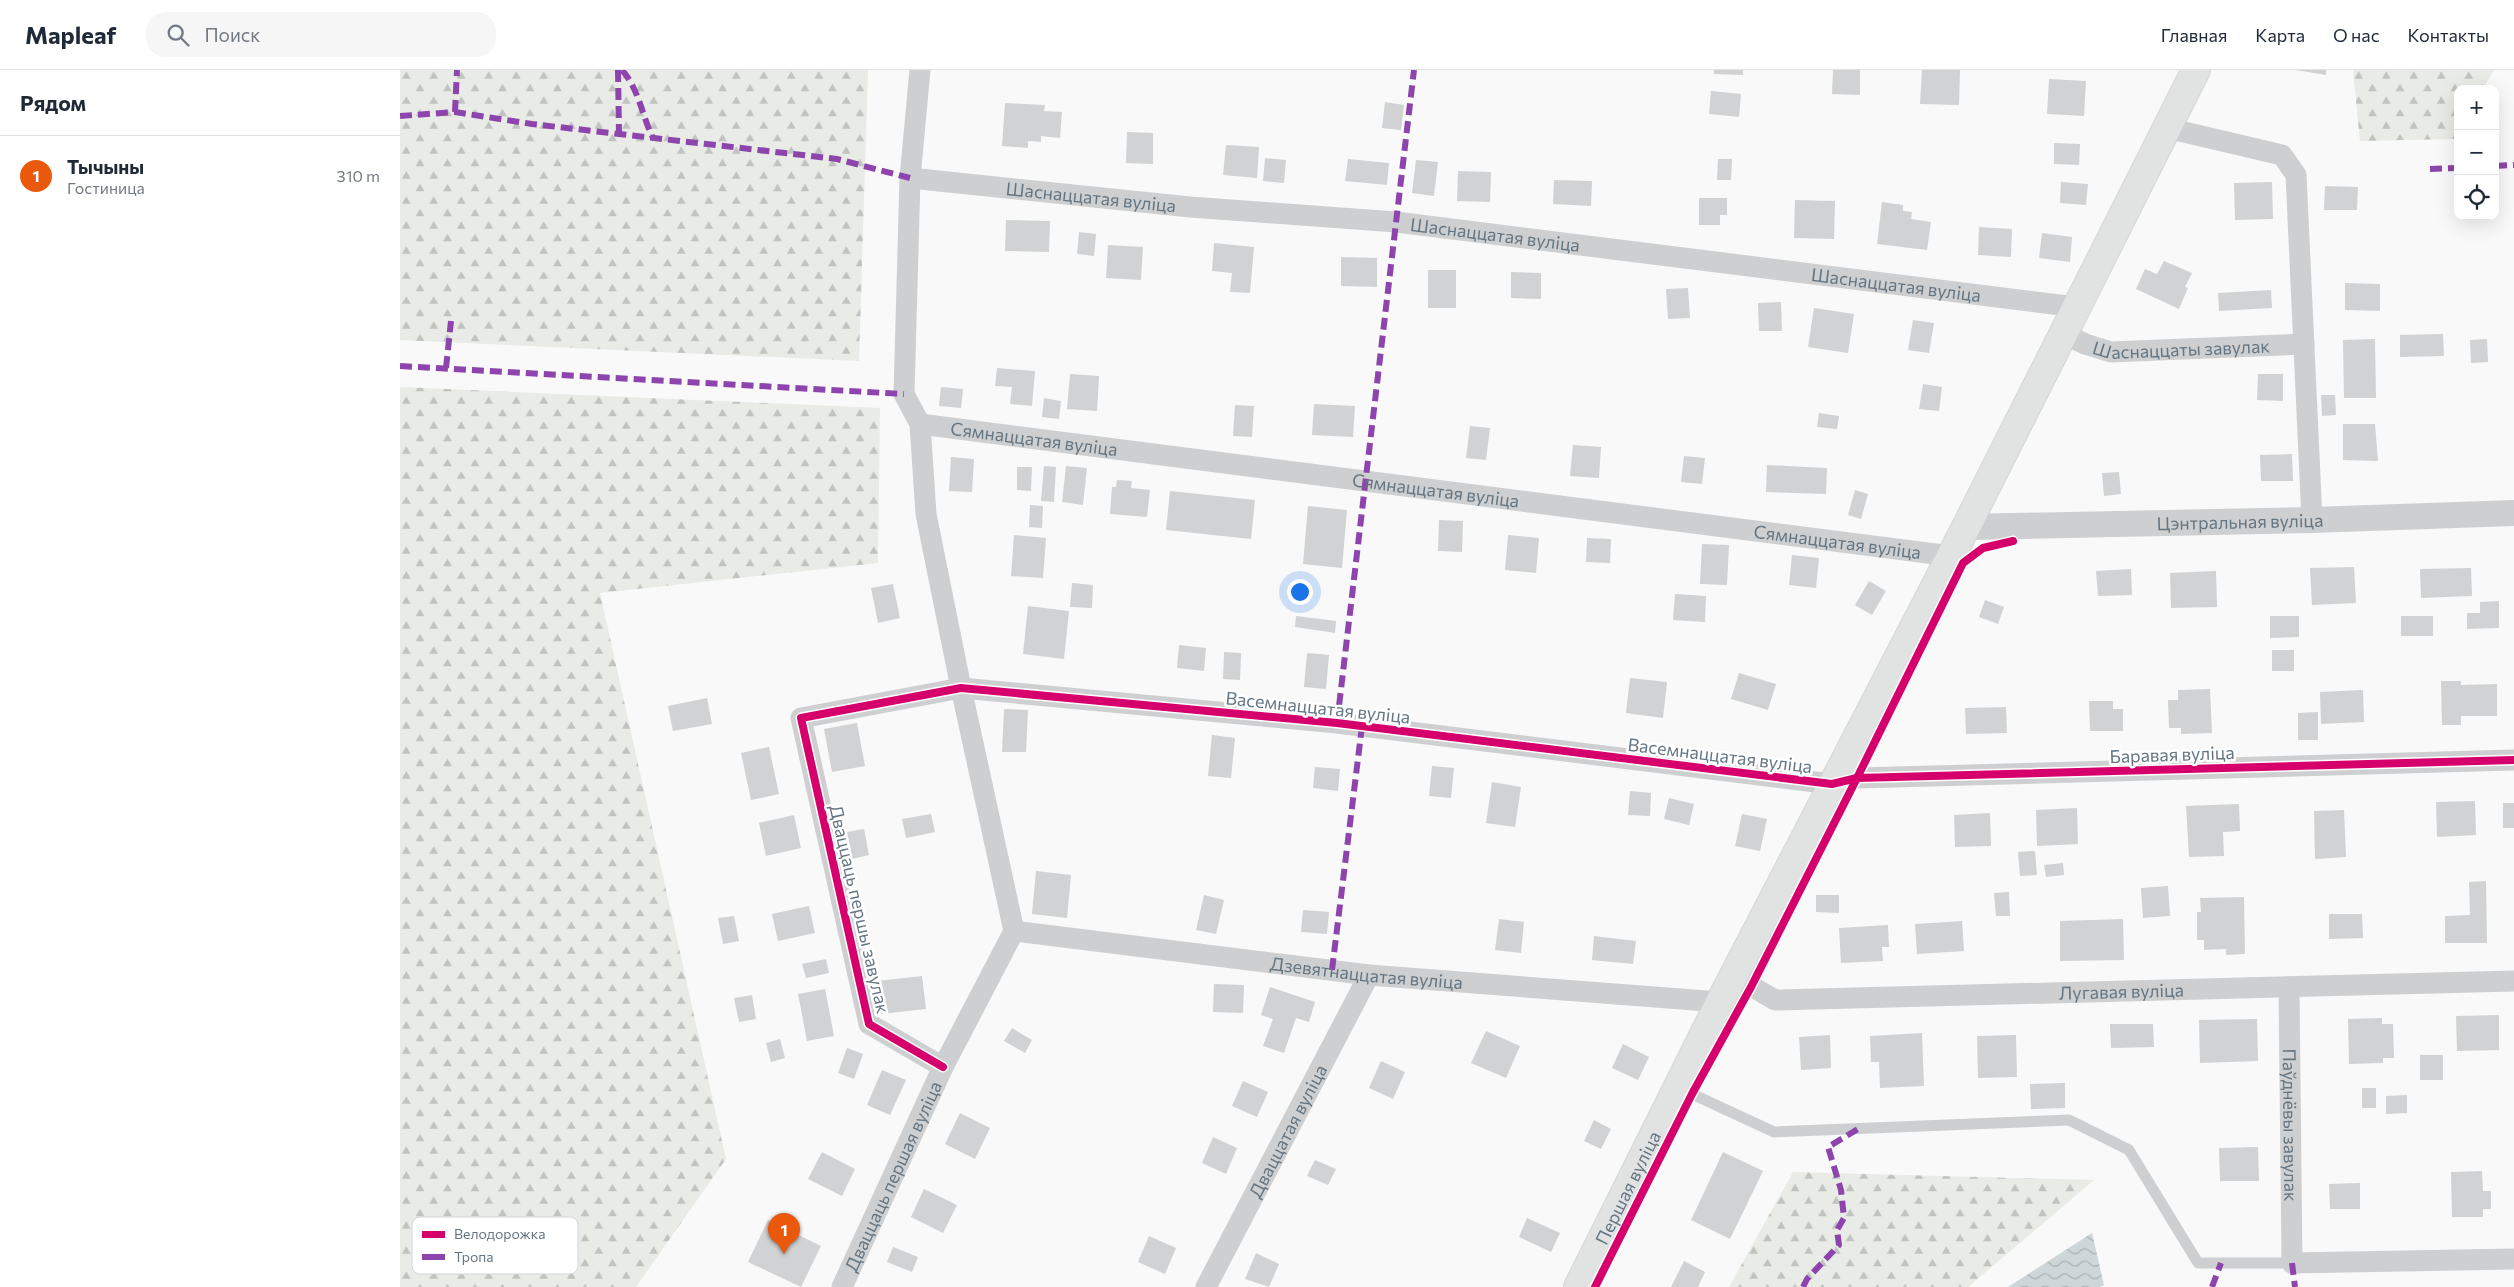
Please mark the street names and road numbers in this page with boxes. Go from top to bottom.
street label: Шаснаццатая вуліца [1005,177,1177,216]
street label: Шаснаццатая вуліца [1409,213,1581,256]
street label: Шаснаццатая вуліца [1810,263,1982,306]
street label: Шаснаццаты завулак [2090,334,2271,363]
street label: Сямнаццатая вуліца [949,417,1119,460]
street label: Сямнаццатая вуліца [1351,468,1521,512]
street label: Цэнтральная вуліца [2156,509,2324,534]
street label: Сямнаццатая вуліца [1753,520,1922,563]
street label: Васемнаццатая вуліца [1224,686,1412,728]
street label: Васемнаццатая вуліца [1626,733,1814,777]
street label: Баравая вуліца [2109,741,2235,767]
street label: Дваццаць першы завулак [825,802,895,1016]
street label: Дзевятнаццатая вуліца [1269,952,1464,993]
street label: Лугавая вуліца [2059,978,2184,1004]
street label: Паўднёвы завулак [2279,1048,2302,1202]
street label: Дваццатая вуліца [1244,1061,1331,1201]
street label: Дваццаць першая вуліца [840,1077,946,1275]
street label: Першая вуліца [1590,1127,1665,1248]

